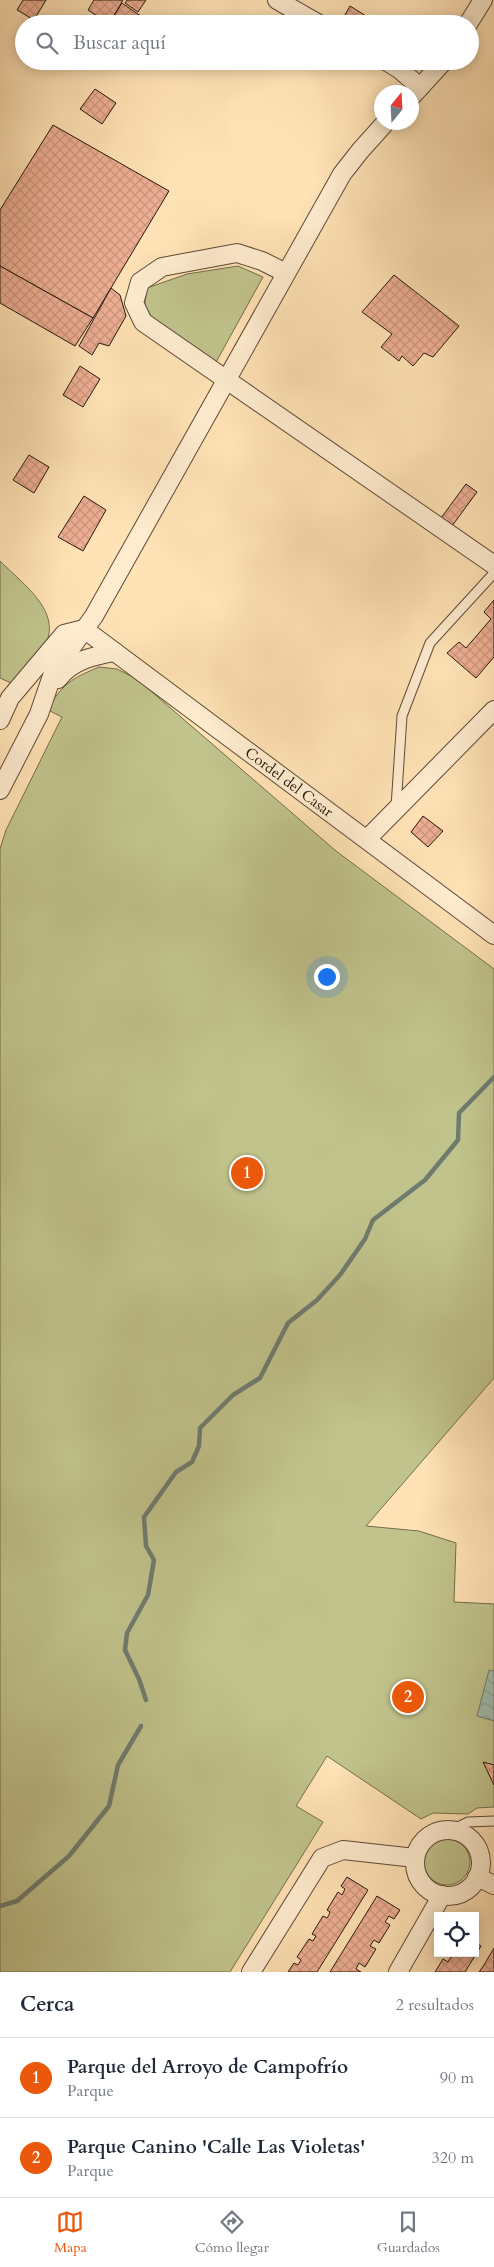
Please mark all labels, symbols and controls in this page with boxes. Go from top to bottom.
search box [15,15,479,70]
icon: search [33,29,61,57]
text: Buscar aquí [73,30,166,56]
north arrow [374,85,419,130]
street label: Cordel del Casar [241,743,338,822]
your location [314,964,340,990]
pin: 1 [231,1154,263,1192]
pin: 2 [392,1678,424,1716]
map controls [434,1912,479,1957]
button: locate [434,1912,479,1957]
text: Cerca [20,1990,74,2019]
text: 2 resultados [396,1994,474,2016]
text: Parque del Arroyo de Campofrío [67,2054,348,2080]
text: 1 [32,2067,40,2089]
text: 90 m [440,2067,474,2089]
text: Parque [67,2080,114,2102]
text: Parque Canino 'Calle Las Violetas' [67,2134,365,2160]
text: 2 [32,2147,40,2169]
text: 320 m [432,2147,474,2169]
text: Parque [67,2160,114,2182]
tab: Mapa [54,2208,87,2257]
tab: Cómo llegar [195,2208,269,2257]
tab: Guardados [377,2208,440,2257]

